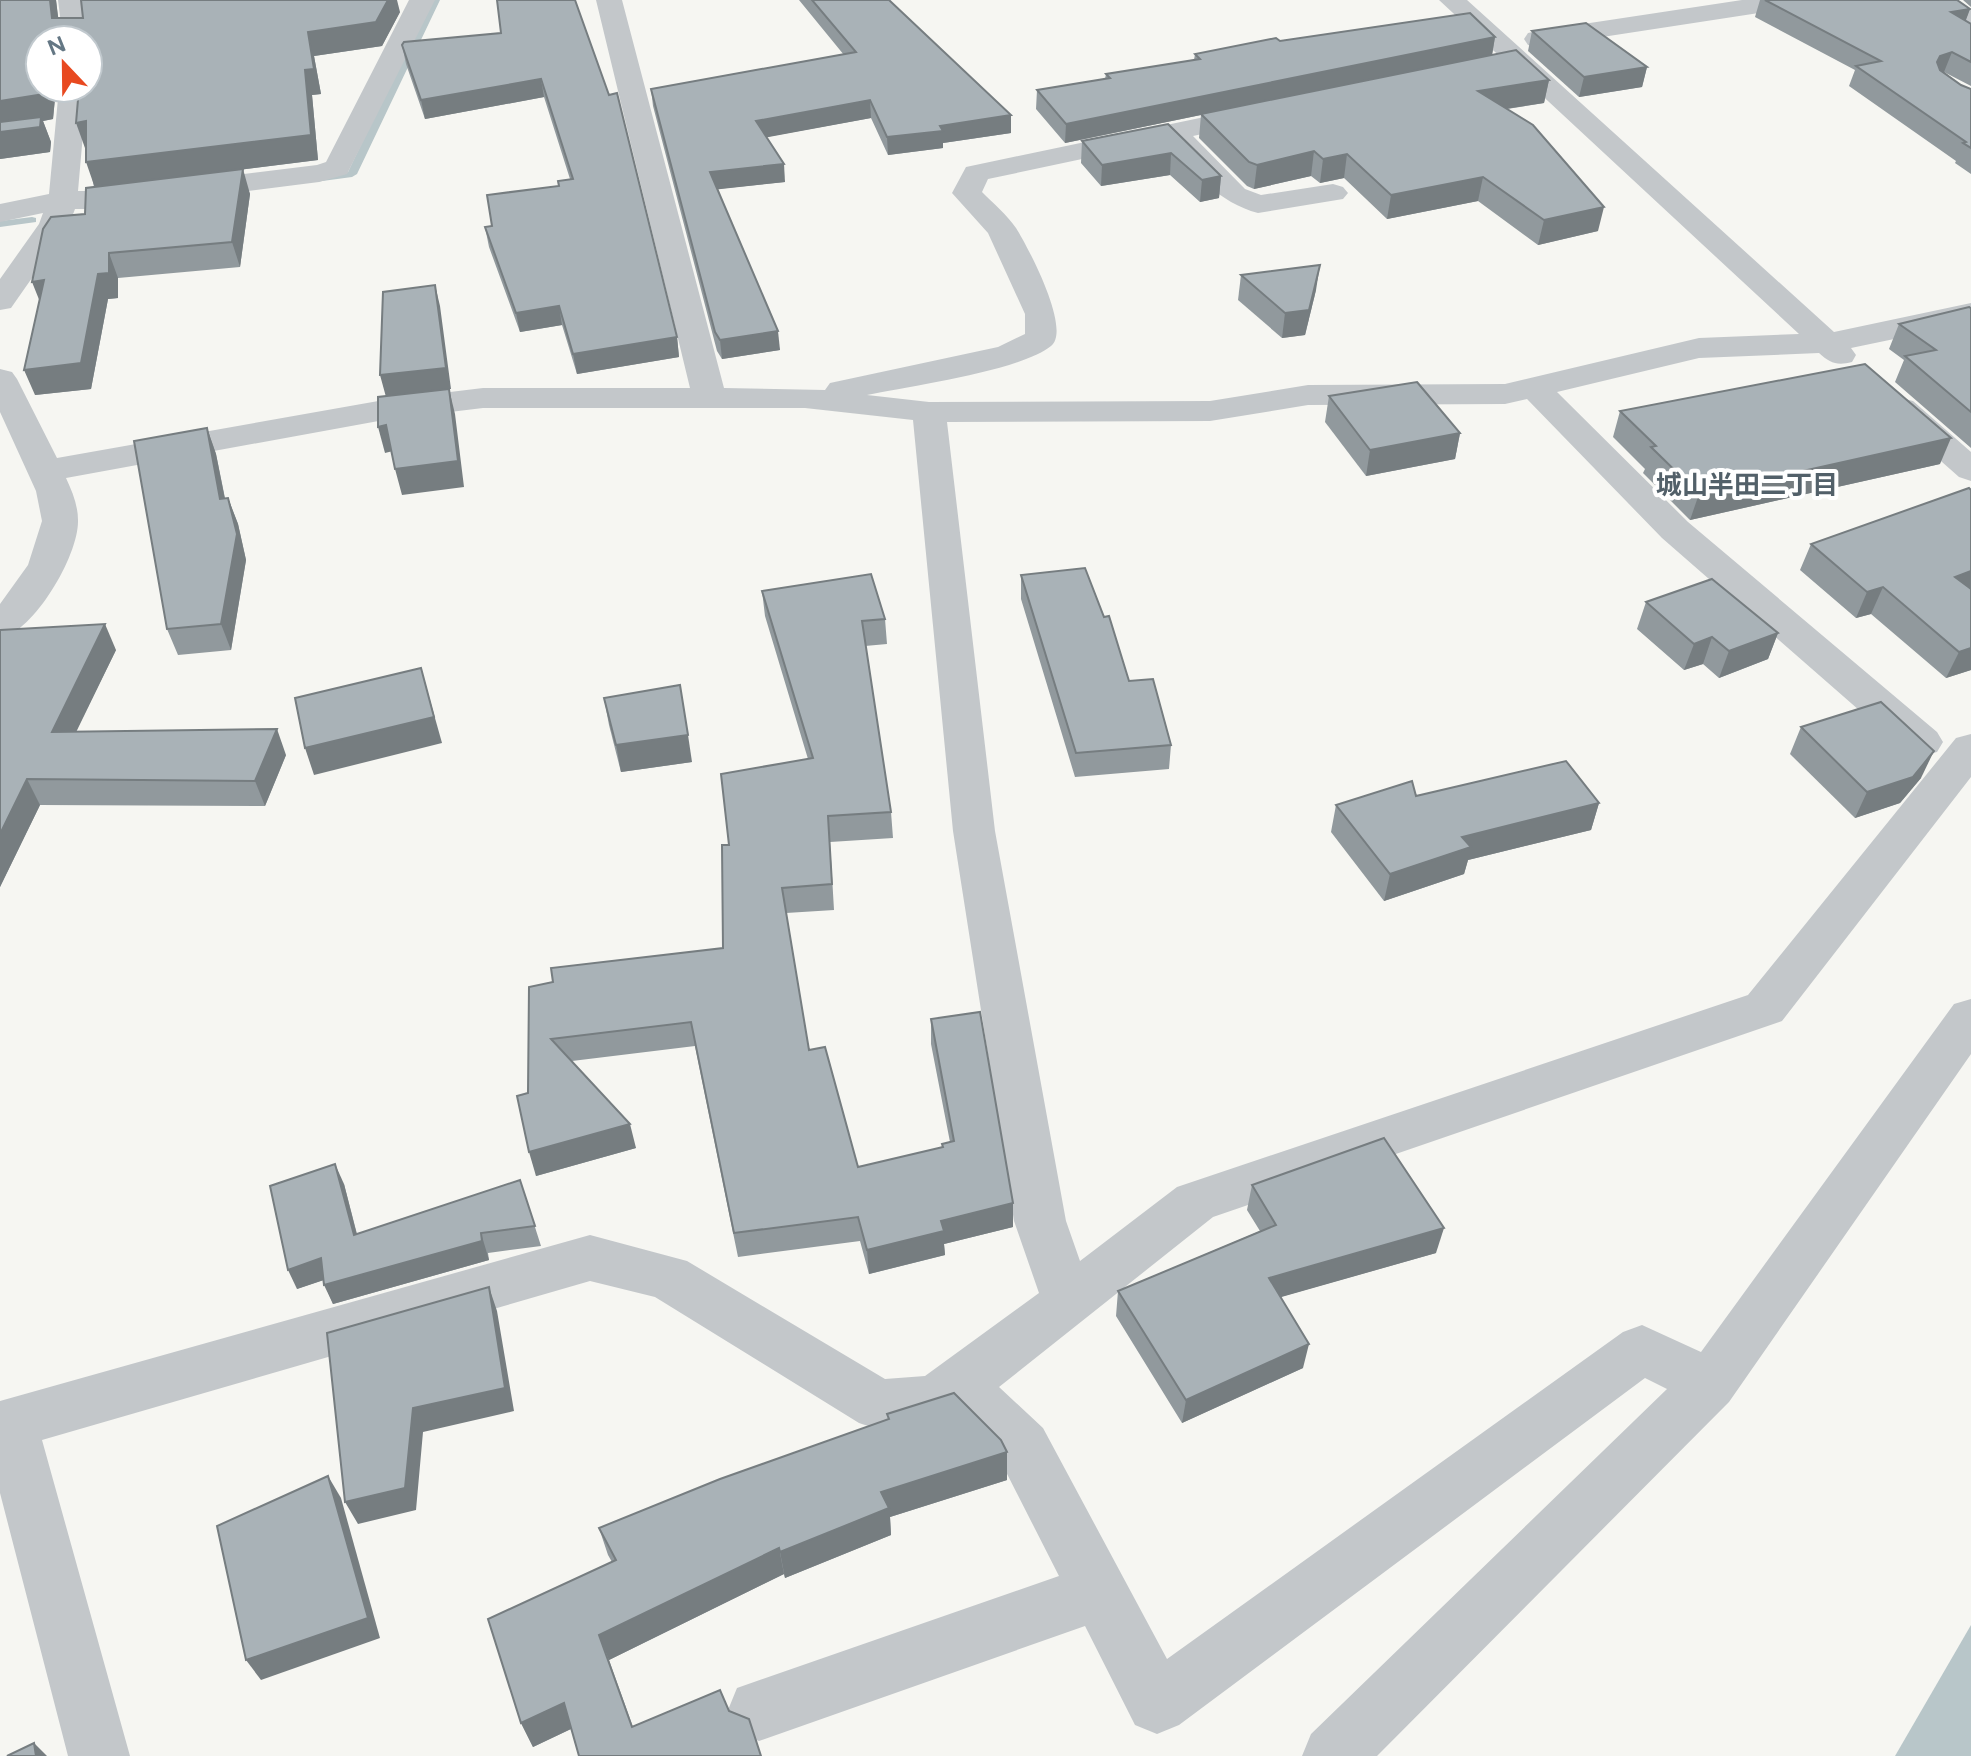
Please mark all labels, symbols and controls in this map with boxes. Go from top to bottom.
north arrow [24,24,104,104]
text: N [44,30,70,62]
district label: 城山半田二丁目 [1656,469,1838,501]

